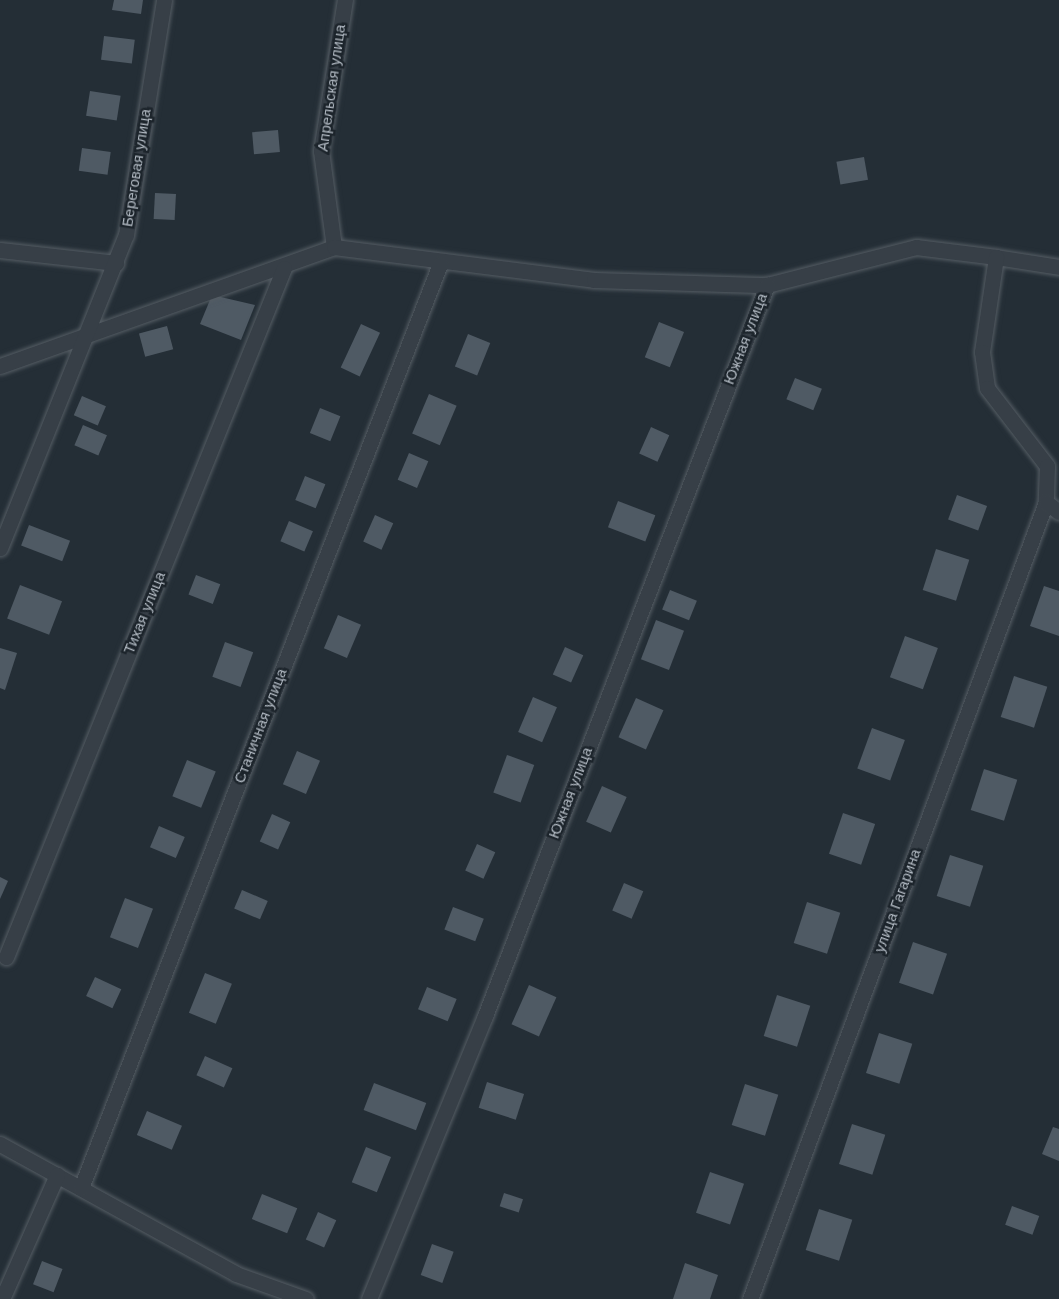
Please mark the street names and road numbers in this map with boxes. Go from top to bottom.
street label: Апрельская улица [314,23,350,153]
street label: Береговая улица [119,108,155,228]
street label: Южная улица [720,291,772,387]
street label: Тихая улица [120,569,170,657]
street label: Станичная улица [231,666,291,786]
street label: Южная улица [545,745,597,841]
street label: улица Гагарина [871,847,925,955]

